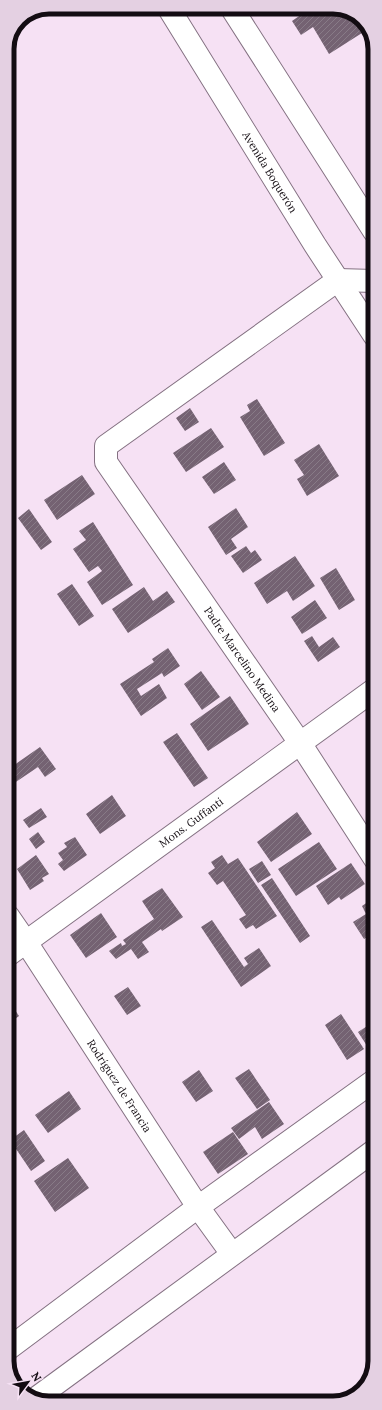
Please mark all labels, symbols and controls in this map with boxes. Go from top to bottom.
street label: Avenida Boquerón [239,128,301,216]
street label: Padre Marcelino Medina [201,604,284,715]
street label: Mons. Guffanti [156,794,226,850]
street label: Rodríguez de Francia [84,1037,155,1135]
north arrow [8,1362,48,1402]
text: N [28,1369,45,1384]

